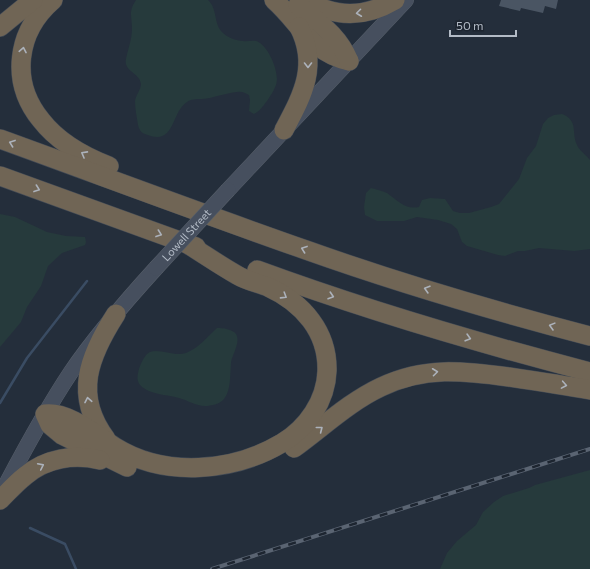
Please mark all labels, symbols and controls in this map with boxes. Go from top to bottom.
one-way arrow [356,8,362,17]
scale bar [450,12,516,38]
text: 50 m [456,18,484,32]
one-way arrow [18,47,26,53]
one-way arrow [304,62,312,68]
one-way arrow [9,139,16,148]
one-way arrow [81,152,88,159]
one-way arrow [33,185,40,193]
street label: Lowell Street [159,206,214,263]
one-way arrow [155,229,162,237]
one-way arrow [300,246,307,254]
one-way arrow [424,285,431,294]
one-way arrow [280,291,287,299]
one-way arrow [327,291,334,300]
one-way arrow [549,322,556,330]
one-way arrow [465,333,472,342]
one-way arrow [432,368,438,377]
one-way arrow [560,381,567,389]
one-way arrow [85,397,93,403]
one-way arrow [315,426,322,433]
one-way arrow [36,463,44,471]

